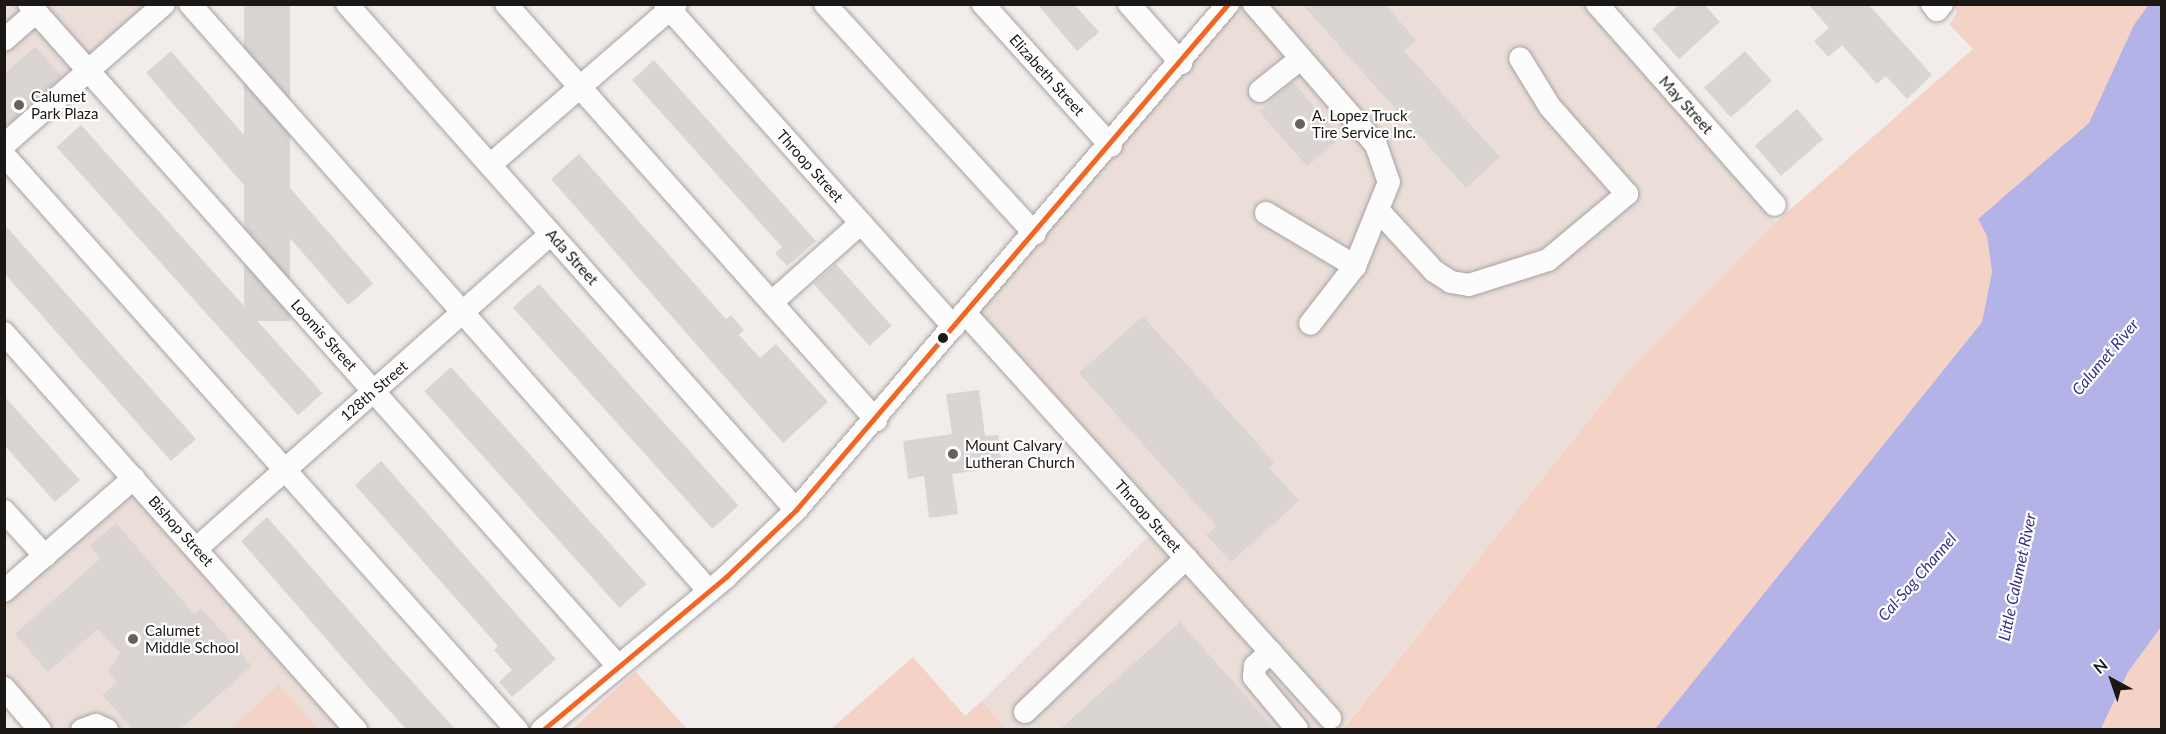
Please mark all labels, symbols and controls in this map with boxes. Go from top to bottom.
street label: Elizabeth Street [1006,31,1088,119]
street label: May Street [1655,72,1717,138]
place label: Calumet Park Plaza [31,87,98,122]
marker: Calumet Park Plaza [12,98,26,112]
place label: A. Lopez Truck Tire Service Inc. [1312,106,1416,141]
marker: A. Lopez Truck Tire Service Inc. [1293,117,1307,131]
street label: Throop Street [773,126,847,206]
street label: Ada Street [542,225,602,289]
street label: Loomis Street [287,296,361,374]
water label: Calumet River [2068,315,2142,399]
unlabelled marker [937,332,949,344]
street label: 128th Street [337,357,411,425]
place label: Mount Calvary Lutheran Church [965,436,1075,471]
marker: Mount Calvary Lutheran Church [946,447,960,461]
street label: Throop Street [1111,476,1185,556]
street label: Bishop Street [145,492,217,570]
water label: Little Calumet River [1994,511,2040,643]
water label: Cal-Sag Channel [1874,529,1960,625]
place label: Calumet Middle School [145,621,239,656]
marker: Calumet Middle School [126,632,140,646]
north arrow [2082,650,2142,710]
text: N [2089,655,2111,677]

